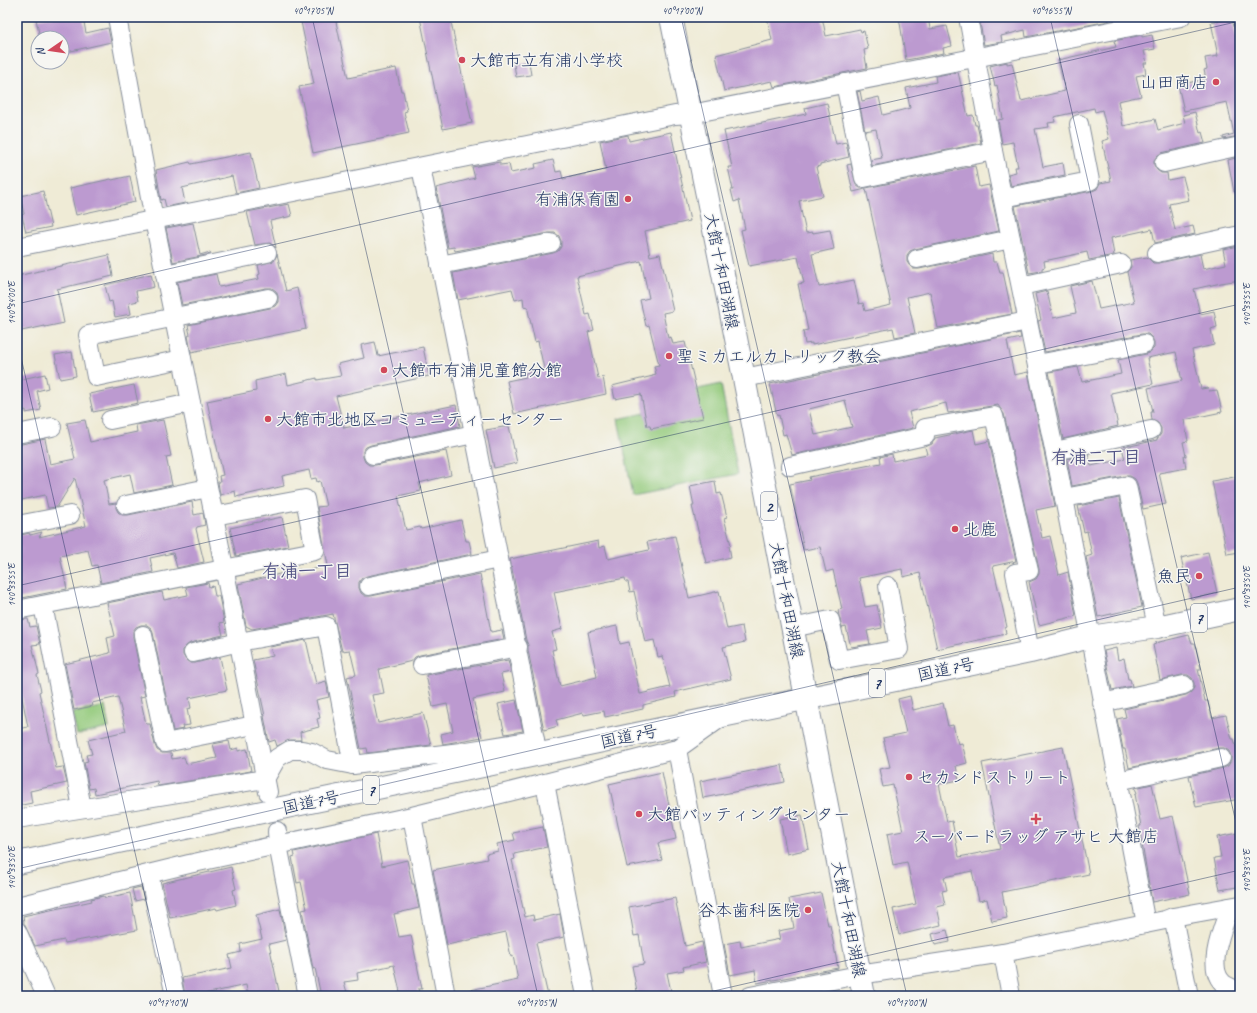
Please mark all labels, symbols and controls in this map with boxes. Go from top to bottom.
text: 40°17'05"N [293,4,335,17]
text: 40°17'00"N [662,4,704,17]
text: 40°16'55"N [1031,4,1073,17]
north arrow [30,30,70,70]
text: N [32,45,48,57]
place label: 大館市立有浦小学校 [470,50,623,71]
marker: 大館市立有浦小学校 [457,55,467,65]
place label: 山田商店 [1140,72,1208,93]
marker: 山田商店 [1211,77,1221,87]
place label: 有浦保育園 [535,189,620,210]
marker: 有浦保育園 [623,194,633,204]
street label: 大館十和田湖線 [700,211,743,332]
text: 140°34'00"E [5,280,18,325]
text: 140°33'55"E [1240,282,1253,327]
place label: 聖ミカエルカトリック教会 [677,346,881,367]
marker: 聖ミカエルカトリック教会 [664,351,674,361]
place label: 大館市有浦児童館分館 [392,360,562,381]
marker: 大館市有浦児童館分館 [379,365,389,375]
place label: 大館市北地区コミュニティーセンター [276,409,564,430]
marker: 大館市北地区コミュニティーセンター [263,414,273,424]
district label: 有浦二丁目 [1051,446,1141,468]
road number: 2 [761,492,777,520]
place label: 北鹿 [963,519,997,540]
marker: 北鹿 [950,524,960,534]
street label: 大館十和田湖線 [765,540,808,661]
district label: 有浦一丁目 [262,560,352,582]
text: 140°33'55"E [5,562,18,607]
text: 140°33'50"E [1240,565,1253,610]
place label: 魚民 [1157,566,1191,587]
marker: 魚民 [1194,571,1204,581]
road number: 7 [1191,604,1207,632]
street label: 国道7号 [915,653,977,686]
road number: 7 [869,669,885,697]
street label: 国道7号 [598,720,660,753]
place label: セカンドストリート [917,767,1071,788]
marker: セカンドストリート [904,772,914,782]
road number: 7 [363,776,379,804]
street label: 国道7号 [280,786,342,819]
place label: 大館バッティングセンター [647,804,850,825]
marker: 大館バッティングセンター [634,809,644,819]
marker: スーパードラッグ アサヒ 大館店 [1031,814,1041,824]
place label: スーパードラッグ アサヒ 大館店 [913,826,1159,847]
text: 140°33'50"E [5,845,18,890]
text: 140°33'45"E [1240,848,1253,893]
street label: 大館十和田湖線 [827,859,870,980]
place label: 谷本歯科医院 [698,900,800,921]
marker: 谷本歯科医院 [803,905,813,915]
text: 40°17'10"N [147,996,189,1009]
text: 40°17'05"N [516,996,558,1009]
text: 40°17'00"N [886,996,928,1009]

